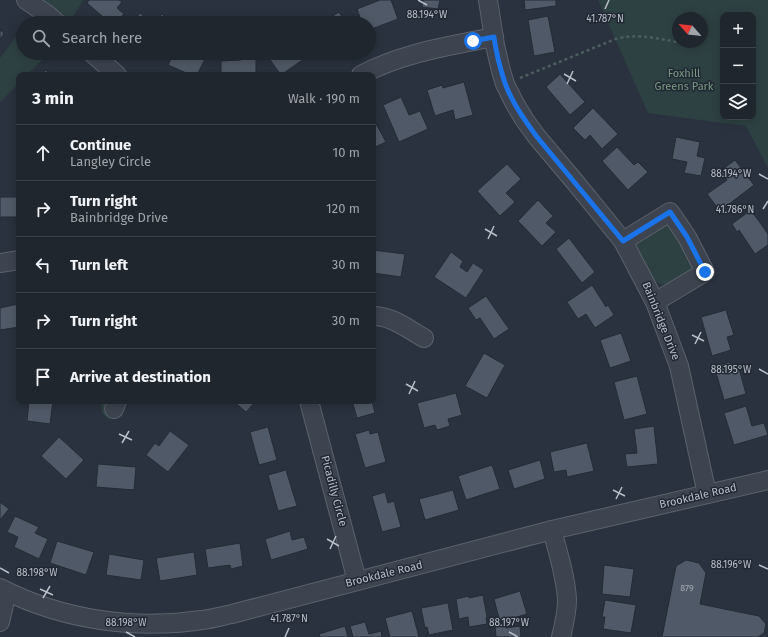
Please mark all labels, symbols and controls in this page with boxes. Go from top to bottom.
text: 88.194°W [407,9,448,21]
north arrow [672,12,708,48]
map controls [720,12,756,120]
button: + [720,12,756,48]
text: 41.787°N [586,13,624,25]
search box [16,16,376,60]
icon: search [30,27,52,49]
text: Search here [62,29,142,47]
route start [464,32,482,50]
button: − [720,48,756,84]
park label: Foxhill Greens Park [655,67,714,93]
button: layers [720,84,756,120]
text: 3 min [32,88,74,109]
text: Walk · 190 m [288,91,360,106]
text: Continue [70,136,131,154]
icon: ahead [32,142,54,164]
text: 10 m [333,145,360,160]
text: Langley Circle [70,154,151,169]
text: 88.194°W [711,168,752,180]
text: Turn right [70,192,137,210]
icon: right [32,198,54,220]
text: 120 m [326,201,360,216]
text: 41.786°N [716,204,754,216]
text: Bainbridge Drive [70,210,168,225]
icon: left [32,254,54,276]
text: Turn left [70,256,128,274]
text: 30 m [332,257,360,272]
route end [696,263,714,281]
street label: Bainbridge Drive [639,280,683,362]
icon: right [32,310,54,332]
text: Turn right [70,312,137,330]
text: 30 m [332,313,360,328]
text: 88.195°W [711,364,752,376]
icon: arrive [32,366,54,388]
text: Arrive at destination [70,368,211,386]
street label: Picadilly Circle [318,454,350,528]
street label: Brookdale Road [658,481,738,511]
street label: Brookdale Road [344,558,424,590]
text: 88.196°W [711,559,752,571]
text: 88.198°W [17,567,58,579]
house number: 879 [680,583,694,593]
text: 41.787°N [270,613,308,625]
text: 88.198°W [106,617,147,629]
text: 88.197°W [489,617,530,629]

